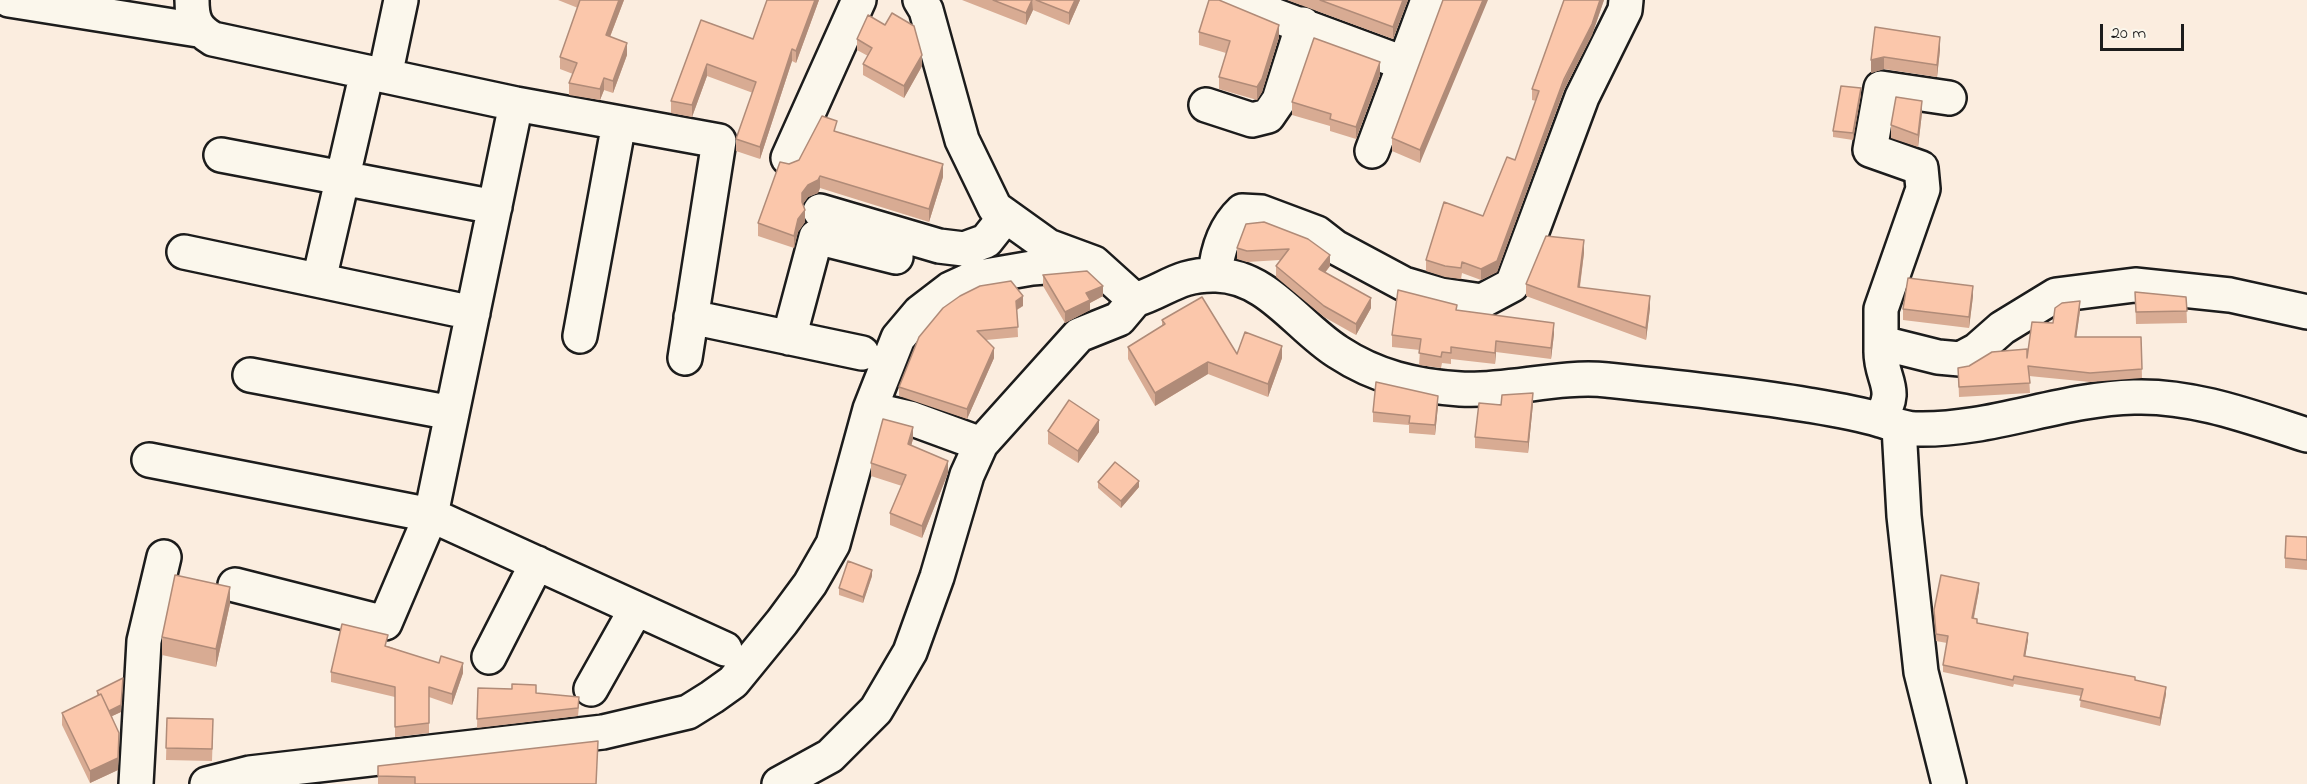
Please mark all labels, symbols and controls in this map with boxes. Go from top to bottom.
scale bar [2103,12,2187,50]
text: 20 m [2111,21,2146,47]

